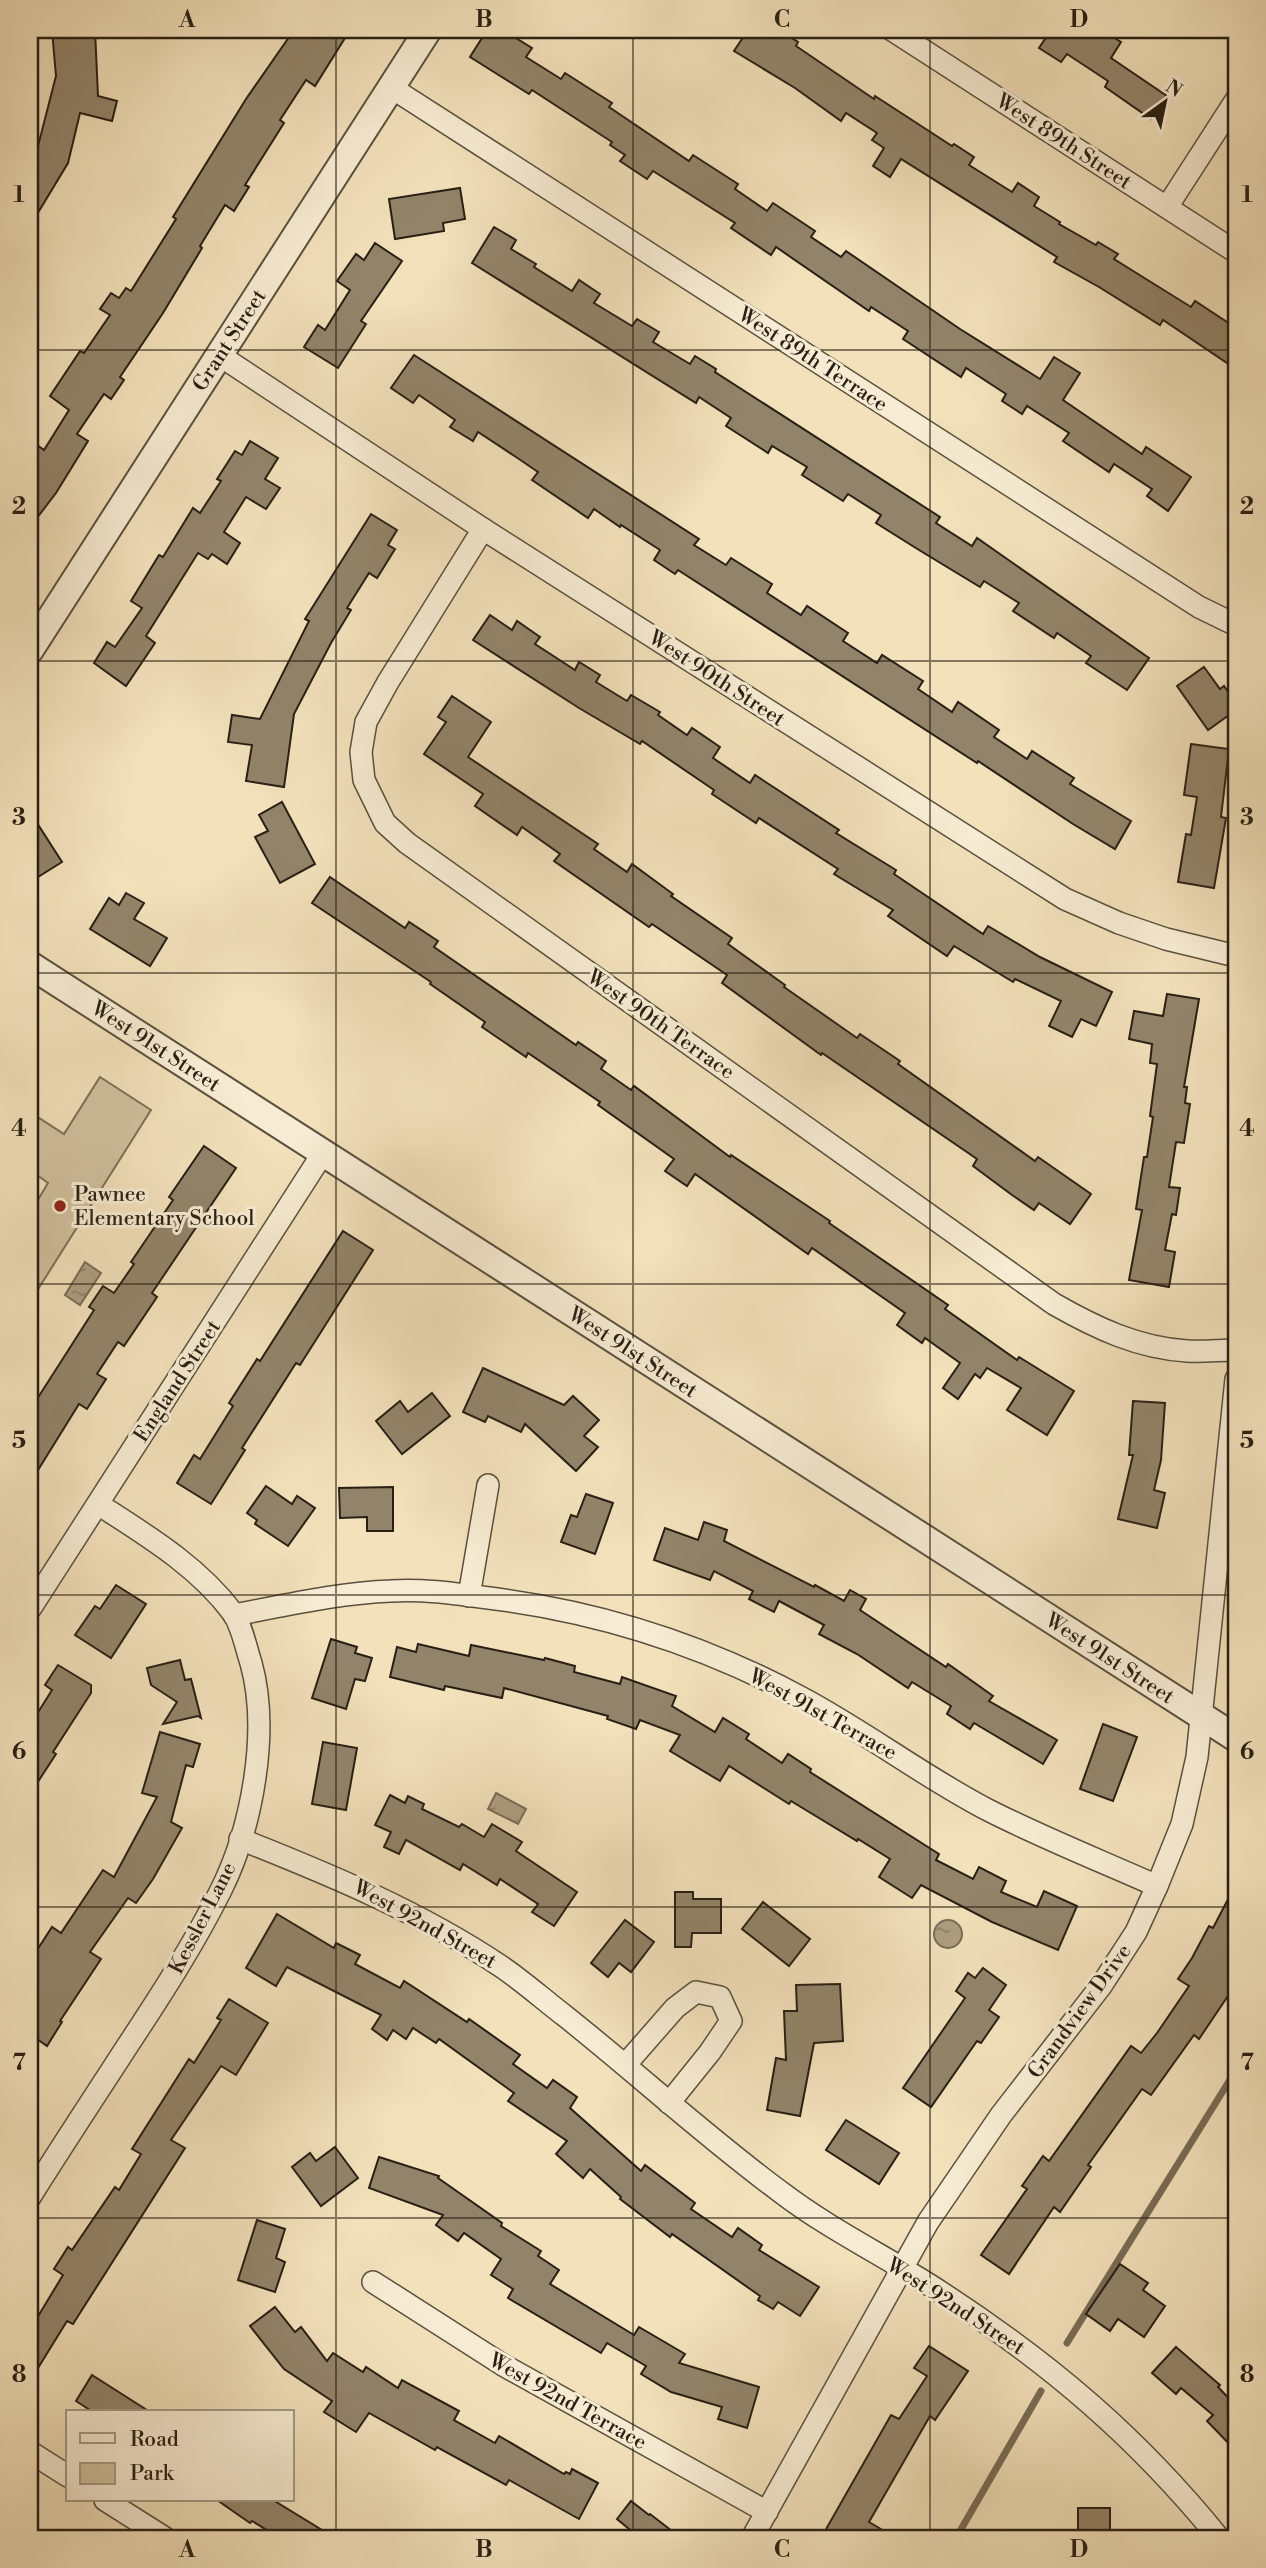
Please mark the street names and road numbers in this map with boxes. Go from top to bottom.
street label: West 89th Street [990,88,1137,196]
street label: Grant Street [187,284,273,396]
street label: West 89th Terrace [732,301,892,418]
street label: West 90th Street [642,624,790,733]
street label: West 90th Terrace [581,964,739,1085]
street label: West 91st Street [85,995,225,1099]
street label: West 91st Street [562,1301,702,1405]
street label: England Street [129,1315,227,1448]
street label: West 91st Street [1039,1607,1179,1711]
street label: West 91st Terrace [743,1663,901,1766]
street label: Kessler Lane [164,1858,242,1979]
street label: West 92nd Street [347,1874,501,1975]
street label: Grandview Drive [1022,1939,1137,2084]
street label: West 92nd Street [880,2252,1030,2362]
street label: West 92nd Terrace [483,2347,651,2456]

